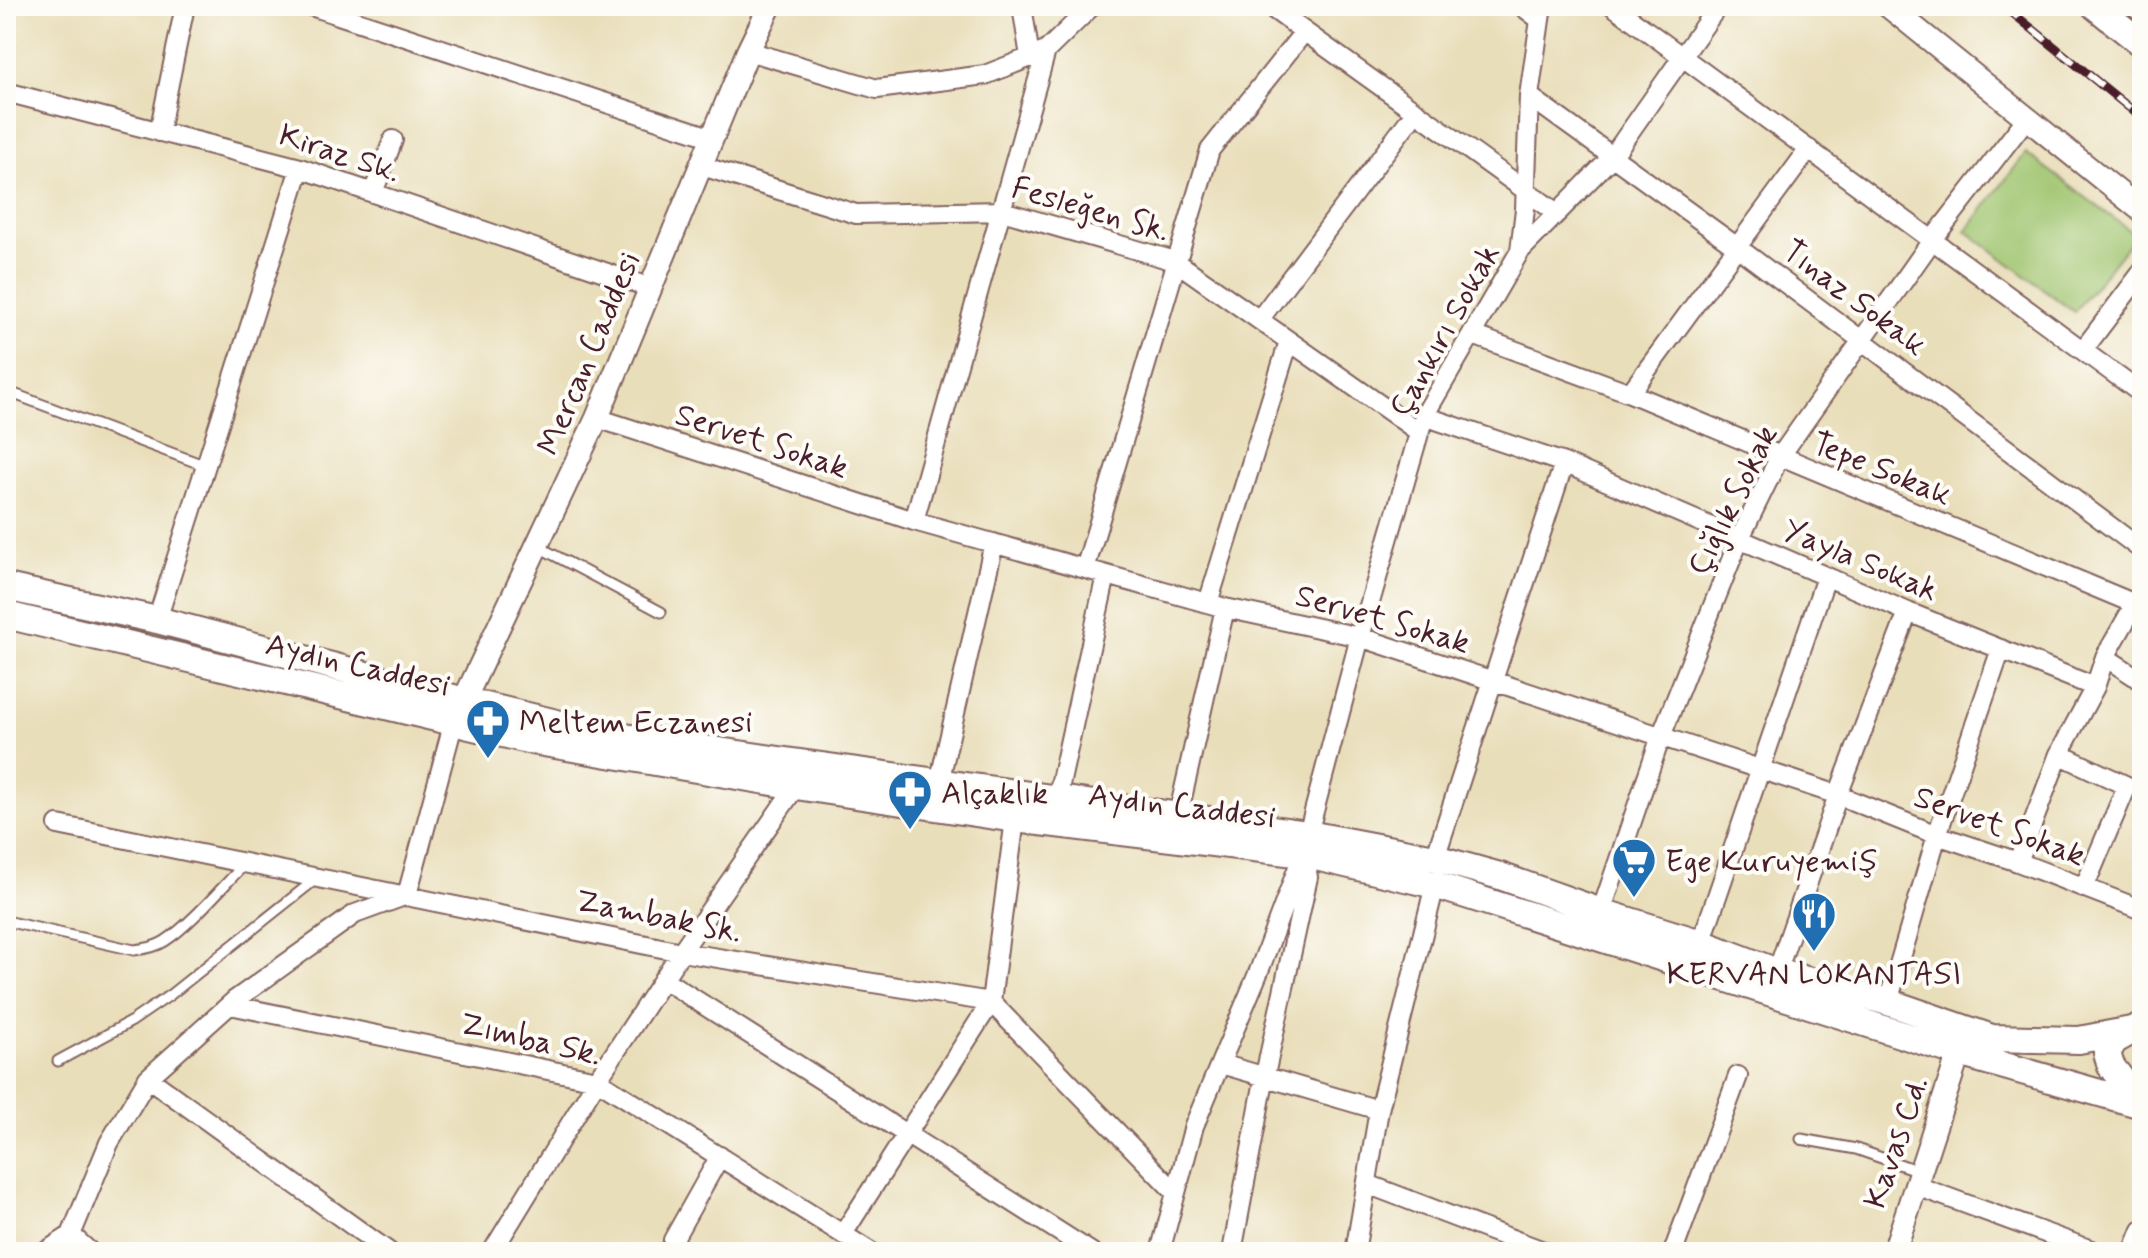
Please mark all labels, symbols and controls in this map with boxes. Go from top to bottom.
street label: Kiraz Sk. [273,115,405,193]
street label: Fesleğen Sk. [1007,167,1174,252]
street label: Tınaz Sokak [1773,231,1934,367]
street label: Çankırı Sokak [1381,237,1511,425]
street label: Mercan Caddesi [528,246,652,462]
street label: Servet Sokak [670,394,853,490]
street label: Çığlık Sokak [1679,419,1788,583]
street label: Tepe Sokak [1805,423,1957,517]
street label: Yayla Sokak [1776,509,1944,612]
street label: Servet Sokak [1291,575,1474,665]
street label: Aydın Caddesi [261,624,454,708]
pharmacy icon: Meltem Eczanesi [464,697,512,760]
place label: Meltem Eczanesi [519,702,752,744]
pharmacy icon: Alçaklık [886,768,934,831]
place label: Alçaklık [941,773,1048,815]
street label: Aydın Caddesi [1086,775,1278,839]
street label: Servet Sokak [1908,777,2091,877]
supermarket icon: Ege Kuruyemiş [1610,836,1658,899]
place label: Ege Kuruyemiş [1665,841,1878,883]
street label: Zambak Sk. [572,880,745,954]
restaurant icon: KERVAN LOKANTASI [1790,890,1838,953]
place label: KERVAN LOKANTASI [1667,954,1961,996]
street label: Zımba Sk. [456,1003,605,1077]
street label: Kavas Cd. [1855,1071,1939,1214]

